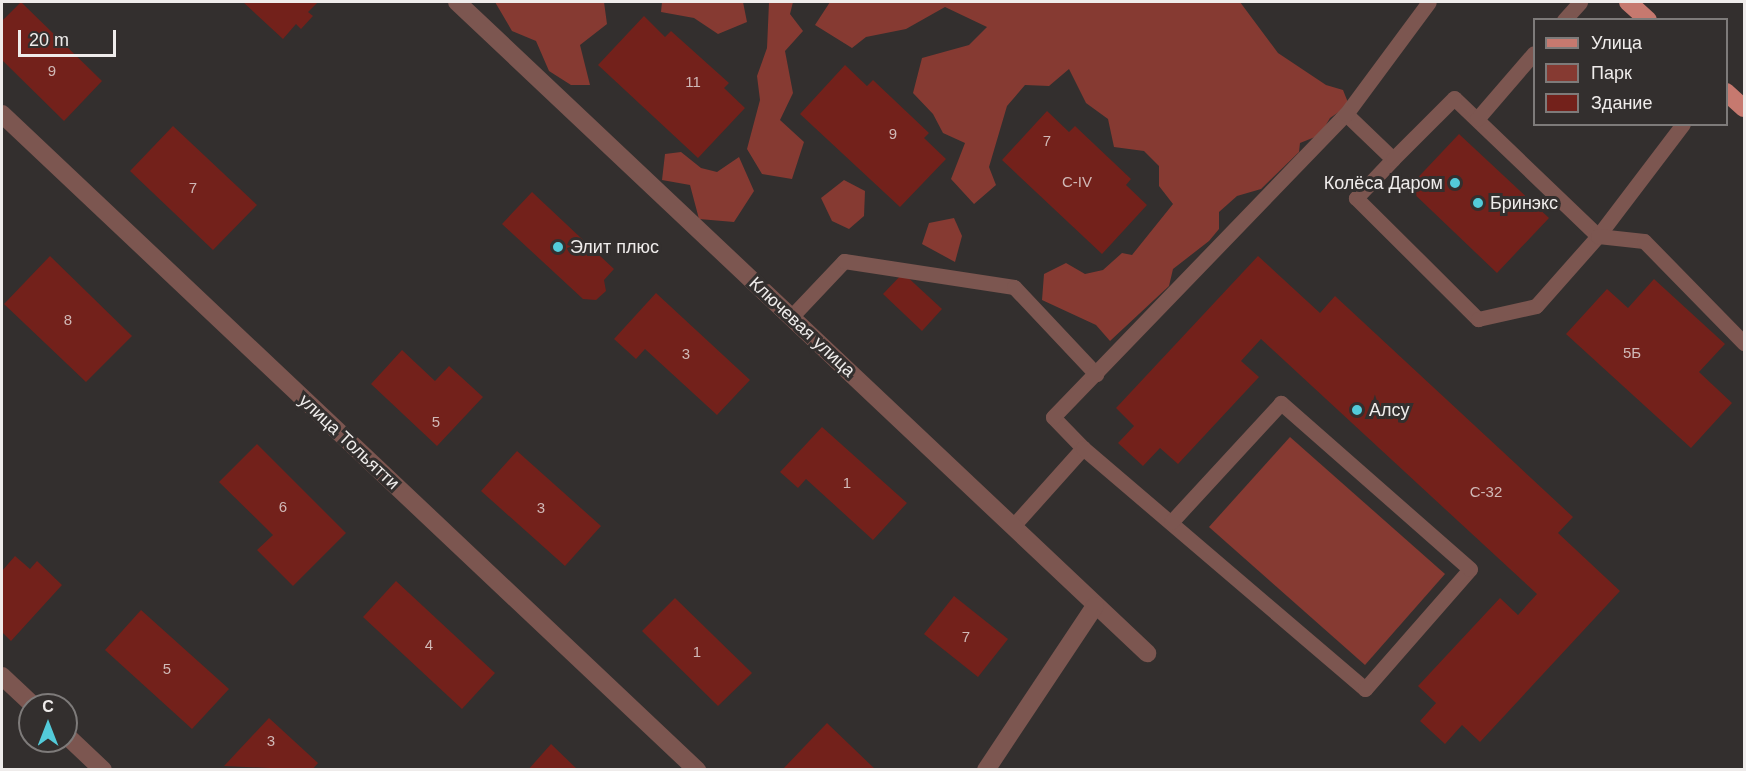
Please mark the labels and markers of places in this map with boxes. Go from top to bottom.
place label: Колёса Даром [1324,172,1443,194]
marker: Колёса Даром [1448,176,1462,190]
place label: Бринэкс [1490,192,1558,214]
marker: Бринэкс [1471,196,1485,210]
place label: Элит плюс [570,236,659,258]
marker: Элит плюс [551,240,565,254]
place label: Алсу [1369,399,1410,421]
marker: Алсу [1350,403,1364,417]

